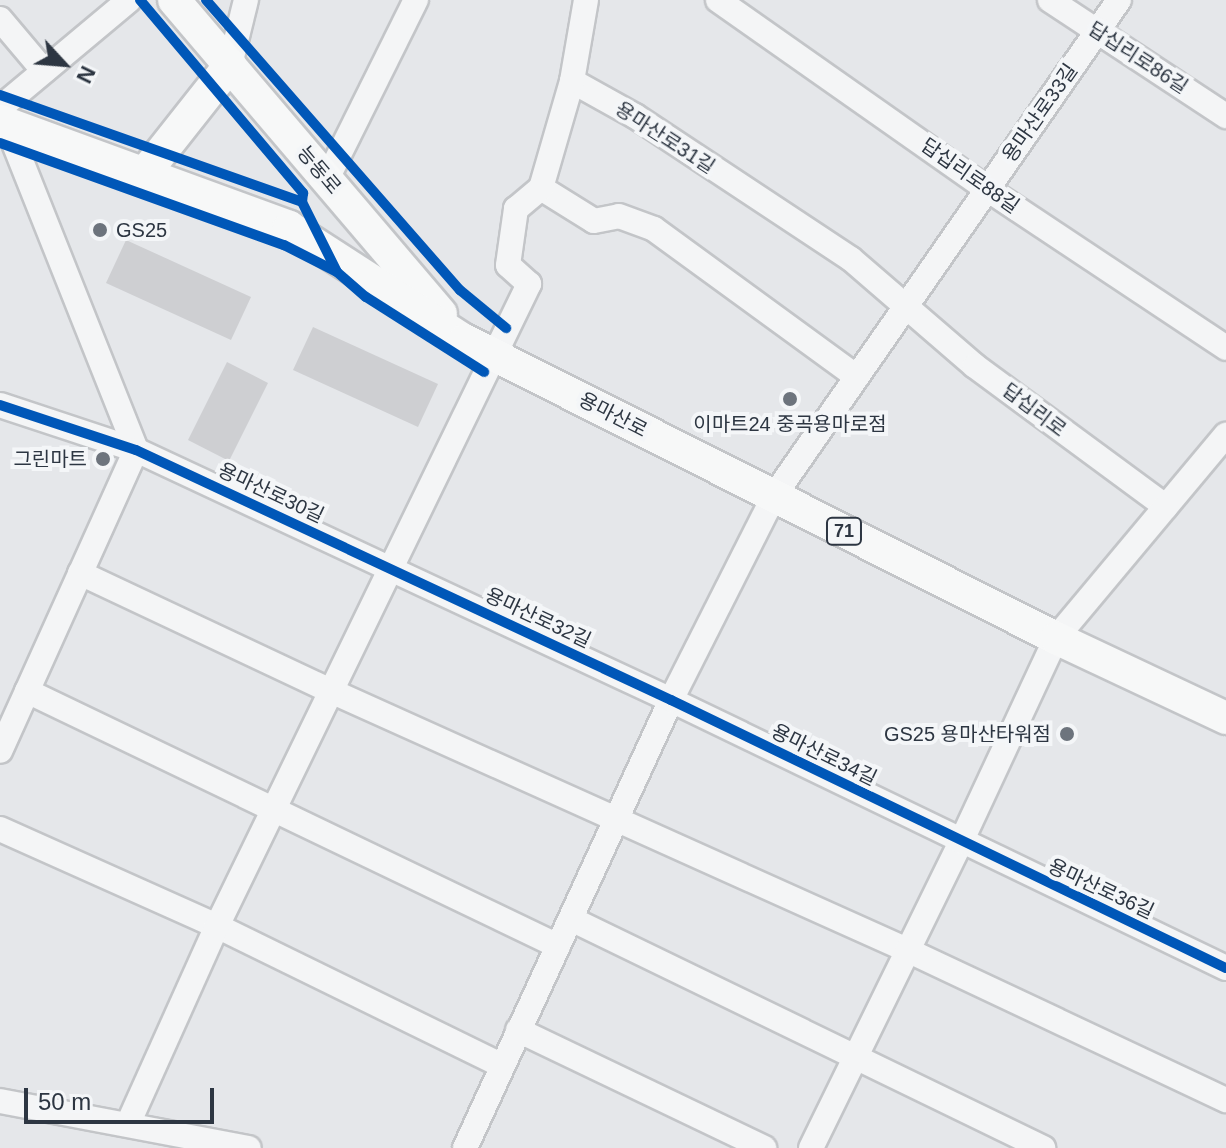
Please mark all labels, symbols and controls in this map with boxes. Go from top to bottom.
street label: 답십리로86길 [1084,17,1192,99]
north arrow [24,24,104,104]
street label: 용마산로33길 [997,59,1083,167]
text: N [71,62,101,87]
street label: 용마산로31길 [611,97,719,179]
street label: 답십리로88길 [916,133,1024,219]
street label: 능동로 [292,141,346,199]
place label: GS25 [116,218,167,242]
marker: GS25 [91,221,109,239]
street label: 답십리로 [997,378,1071,442]
street label: 용마산로 [575,388,651,442]
marker: 이마트24 중곡용마로점 [781,390,799,408]
place label: 이마트24 중곡용마로점 [693,412,887,436]
place label: 그린마트 [13,447,87,471]
marker: 그린마트 [94,450,112,468]
street label: 용마산로30길 [214,458,328,528]
road number: 71 [824,517,864,545]
street label: 용마산로32길 [481,583,595,653]
street label: 용마산로34길 [767,719,881,791]
place label: GS25 용마산타워점 [884,722,1051,746]
marker: GS25 용마산타워점 [1058,725,1076,743]
street label: 용마산로36길 [1044,854,1158,924]
scale bar [28,1072,218,1122]
text: 50 m [38,1088,91,1115]

